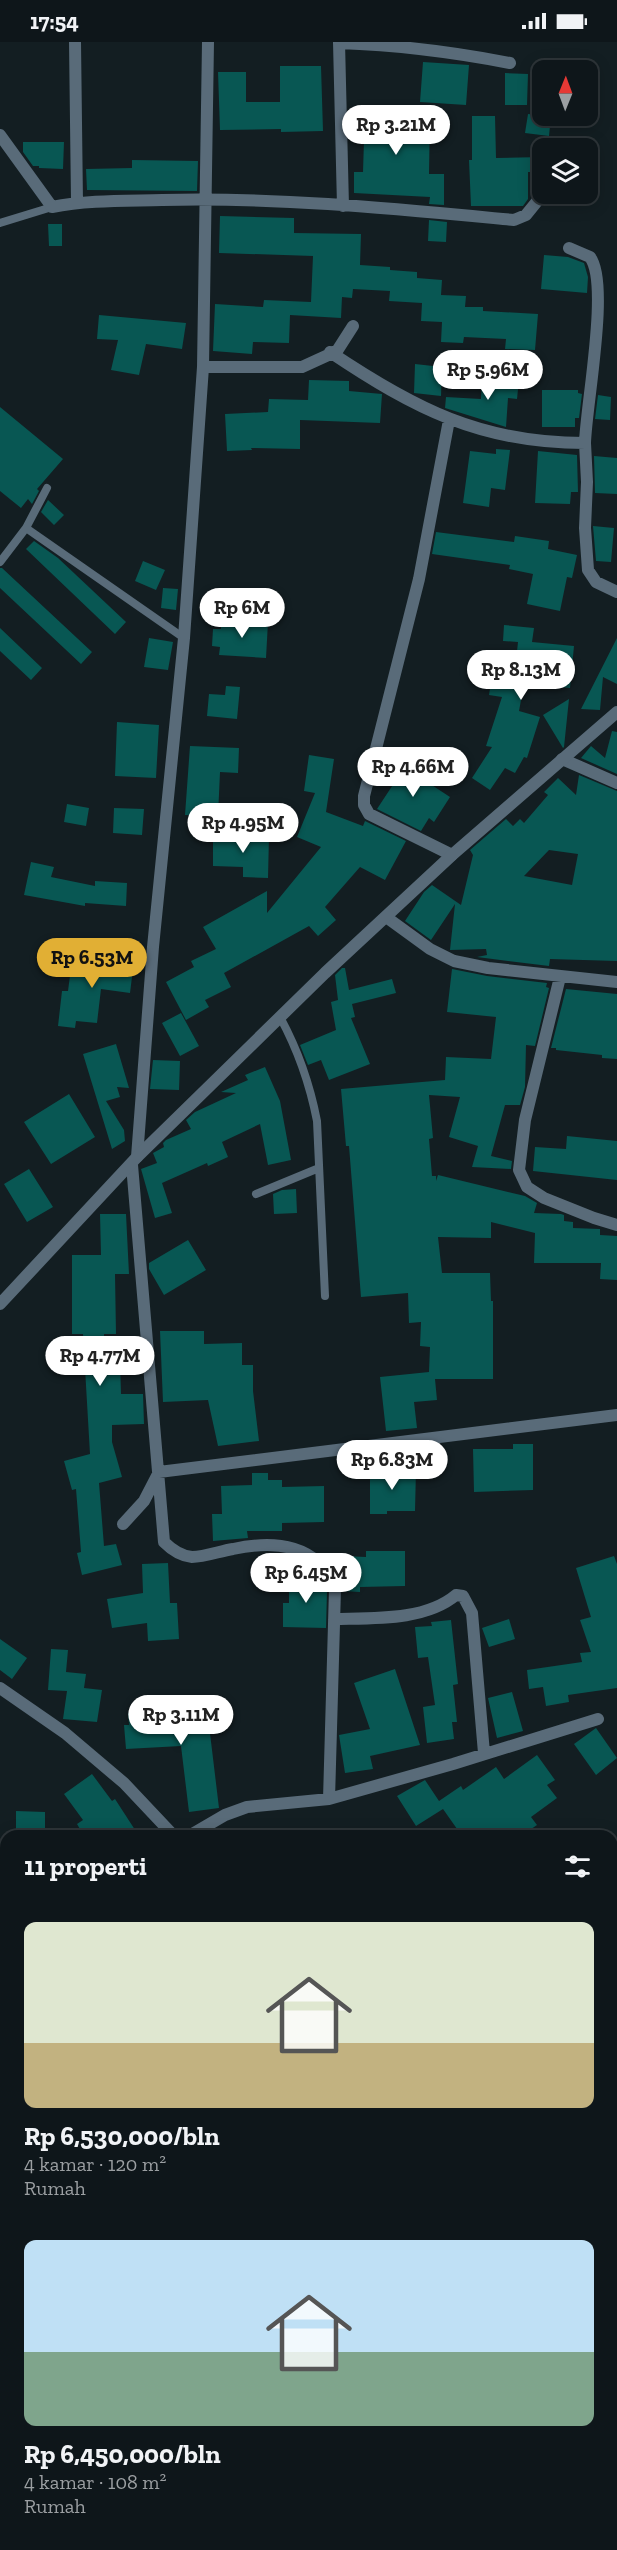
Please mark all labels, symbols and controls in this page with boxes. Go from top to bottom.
text: 17:54 [30,8,79,35]
north arrow [532,60,598,126]
map controls [532,60,598,204]
pin: Rp 3.21M [334,105,458,156]
text: Rp 3.21M [356,112,436,136]
button: layers [532,138,598,204]
pin: Rp 5.96M [426,350,550,401]
text: Rp 5.96M [447,357,529,381]
pin: Rp 6M [200,588,284,639]
text: Rp 6M [214,595,270,619]
pin: Rp 8.13M [459,650,583,701]
text: Rp 8.13M [481,657,561,681]
pin: Rp 4.66M [351,747,475,798]
text: Rp 4.66M [371,754,455,778]
pin: Rp 4.95M [181,803,305,854]
text: Rp 4.95M [201,810,285,834]
pin: Rp 6.53M [30,938,154,989]
text: Rp 6.53M [51,945,133,969]
pin: Rp 4.77M [38,1336,162,1387]
text: Rp 4.77M [59,1343,141,1367]
pin: Rp 6.83M [330,1440,454,1491]
text: Rp 6.83M [351,1447,433,1471]
pin: Rp 6.45M [244,1553,368,1604]
text: Rp 6.45M [264,1560,348,1584]
pin: Rp 3.11M [119,1695,243,1746]
text: Rp 3.11M [142,1702,220,1726]
text: 11 properti [24,1850,147,1882]
icon: filters [561,1850,594,1883]
icon: home [255,1961,363,2069]
text: Rp 6,530,000/bln [24,2120,220,2152]
text: 4 kamar · 120 m² [24,2152,166,2176]
text: Rumah [24,2176,86,2200]
icon: home [255,2279,363,2387]
text: Rp 6,450,000/bln [24,2438,221,2470]
text: 4 kamar · 108 m² [24,2470,167,2494]
text: Rumah [24,2494,86,2518]

